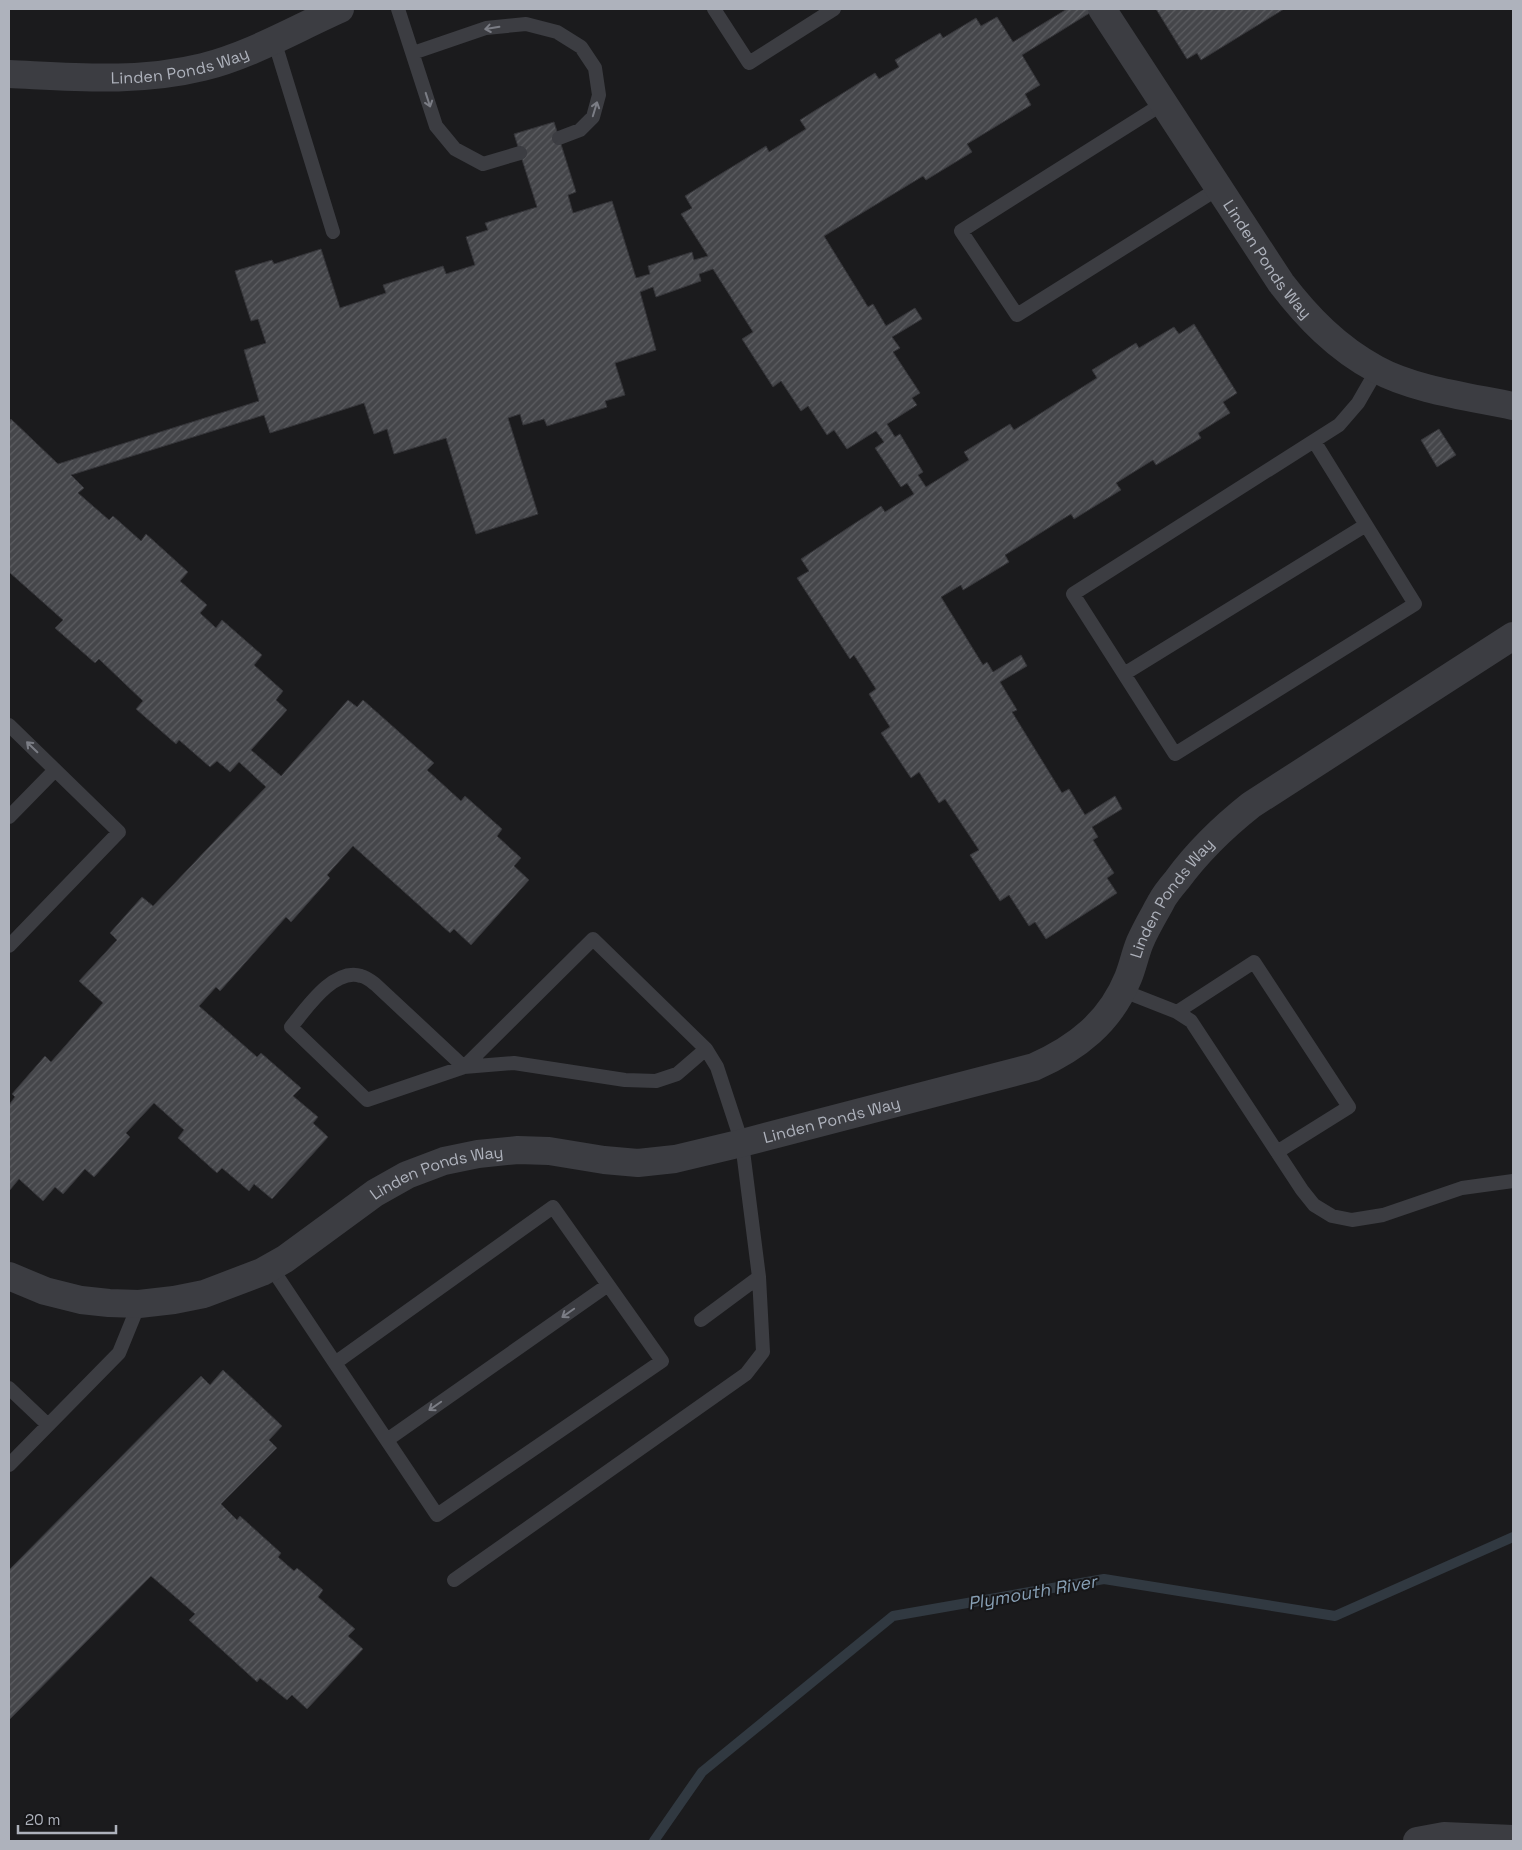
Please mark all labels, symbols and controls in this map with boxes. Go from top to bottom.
one-way arrow [484,24,500,34]
street label: Linden Ponds Way [110,42,252,88]
one-way arrow [424,91,433,107]
one-way arrow [591,102,601,118]
street label: Linden Ponds Way [1219,196,1316,323]
one-way arrow [26,741,38,753]
street label: Linden Ponds Way [1125,833,1218,961]
street label: Linden Ponds Way [761,1092,902,1148]
street label: Linden Ponds Way [365,1141,504,1204]
one-way arrow [561,1308,575,1318]
one-way arrow [428,1401,442,1411]
water label: Plymouth River [966,1569,1100,1615]
scale bar [18,1802,115,1834]
text: 20 m [25,1810,60,1829]

